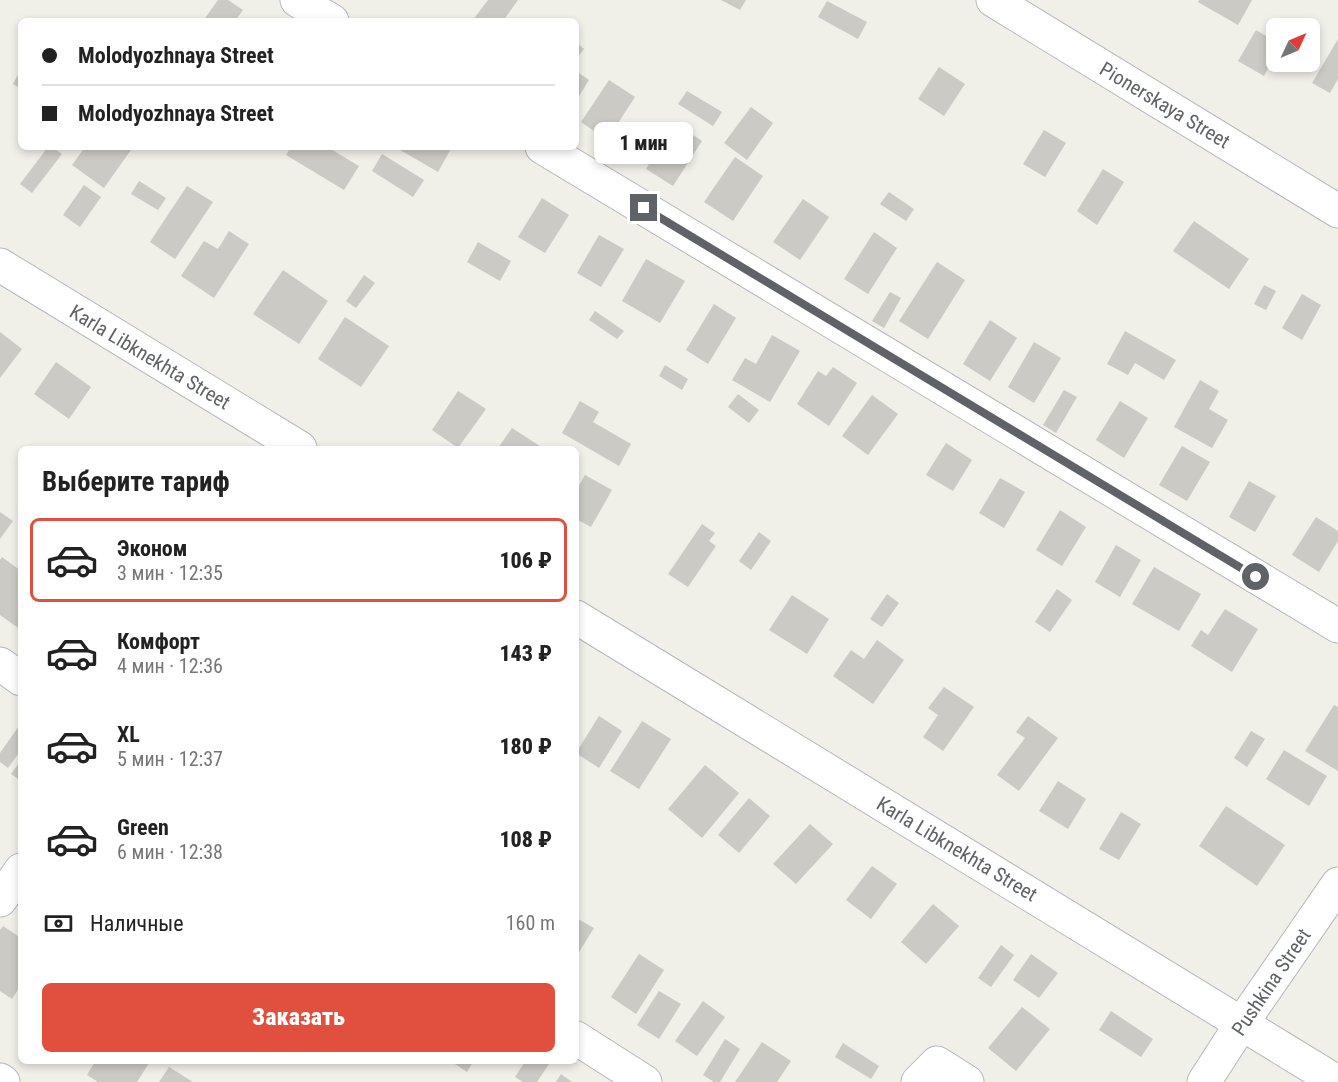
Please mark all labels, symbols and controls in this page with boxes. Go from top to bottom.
north arrow [1266,18,1320,72]
map controls [1266,18,1320,72]
text: Molodyozhnaya Street [78,43,274,68]
street label: Pionerskaya Street [1096,57,1235,153]
text: Molodyozhnaya Street [78,101,274,126]
callout: 1 мин [594,121,694,163]
text: 1 мин [620,131,667,155]
route end [630,194,657,221]
street label: Karla Libknekhta Street [65,300,235,414]
text: Выберите тариф [42,466,230,498]
icon: car [45,533,99,587]
text: Эконом [117,536,187,561]
text: 106 ₽ [499,548,552,573]
text: 3 мин · 12:35 [117,561,223,585]
route start [1242,563,1269,590]
icon: car [45,626,99,680]
text: Комфорт [117,629,200,654]
text: 143 ₽ [499,641,552,666]
text: 4 мин · 12:36 [117,654,223,678]
icon: car [45,719,99,773]
text: XL [117,722,140,747]
text: 180 ₽ [499,734,552,759]
text: 5 мин · 12:37 [117,747,223,771]
street label: Karla Libknekhta Street [872,792,1042,906]
icon: car [45,812,99,866]
text: Green [117,815,169,840]
text: 108 ₽ [499,827,552,852]
text: 6 мин · 12:38 [117,840,223,864]
icon: cash [42,907,75,940]
text: Наличные [90,911,184,936]
text: 160 m [506,911,555,935]
street label: Pushkina Street [1226,924,1316,1040]
button: Заказать [42,983,555,1052]

